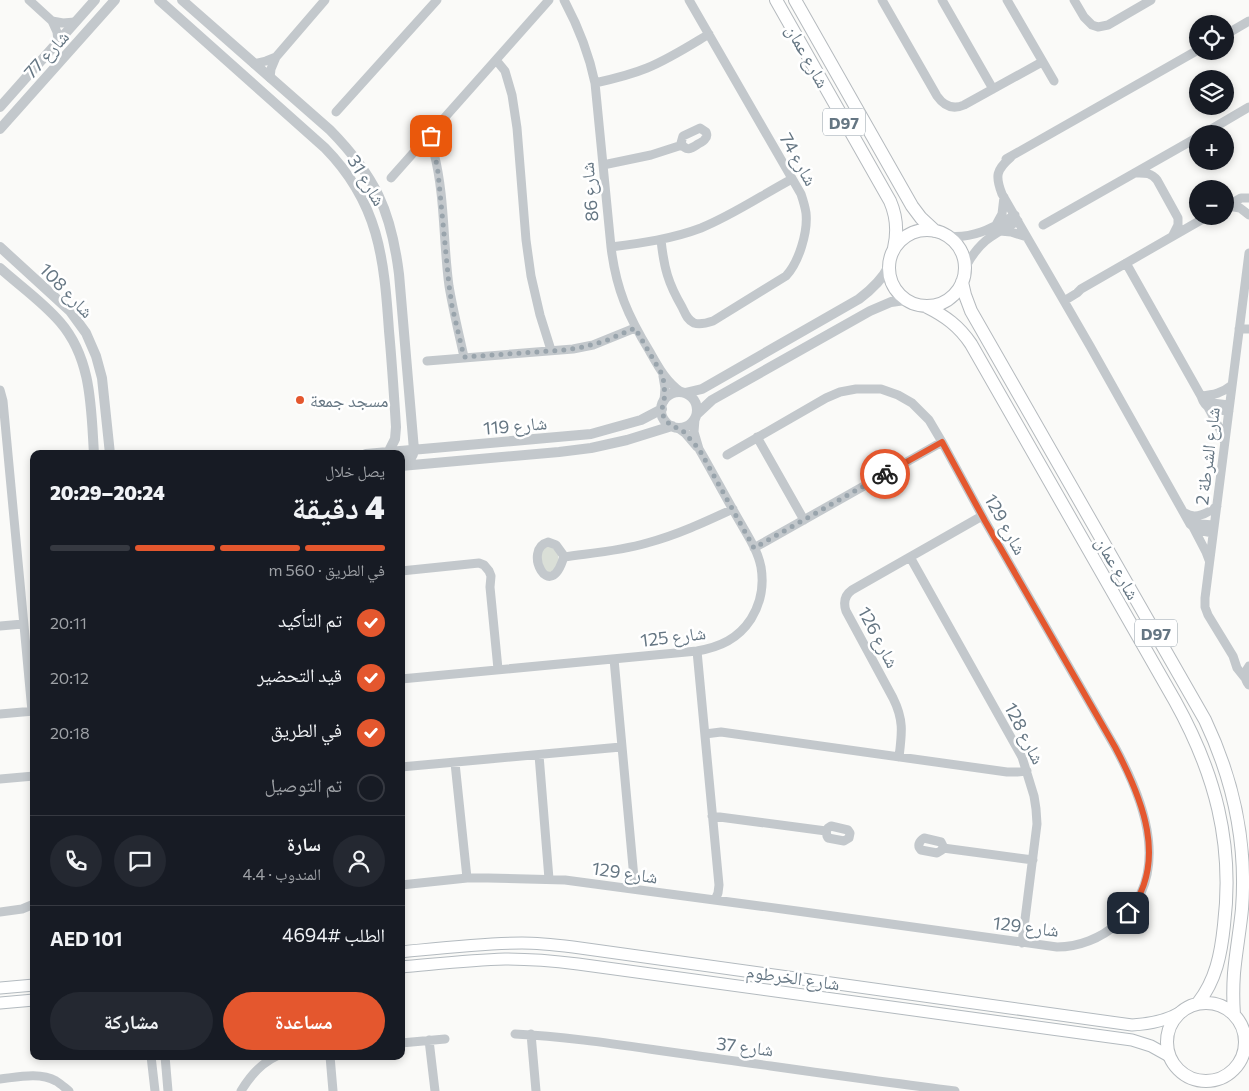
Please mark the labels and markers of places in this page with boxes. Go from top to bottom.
pin [410,115,452,157]
place label: مسجد جمعة [310,389,389,411]
marker: مسجد جمعة [294,394,306,406]
pin [1107,892,1149,934]

